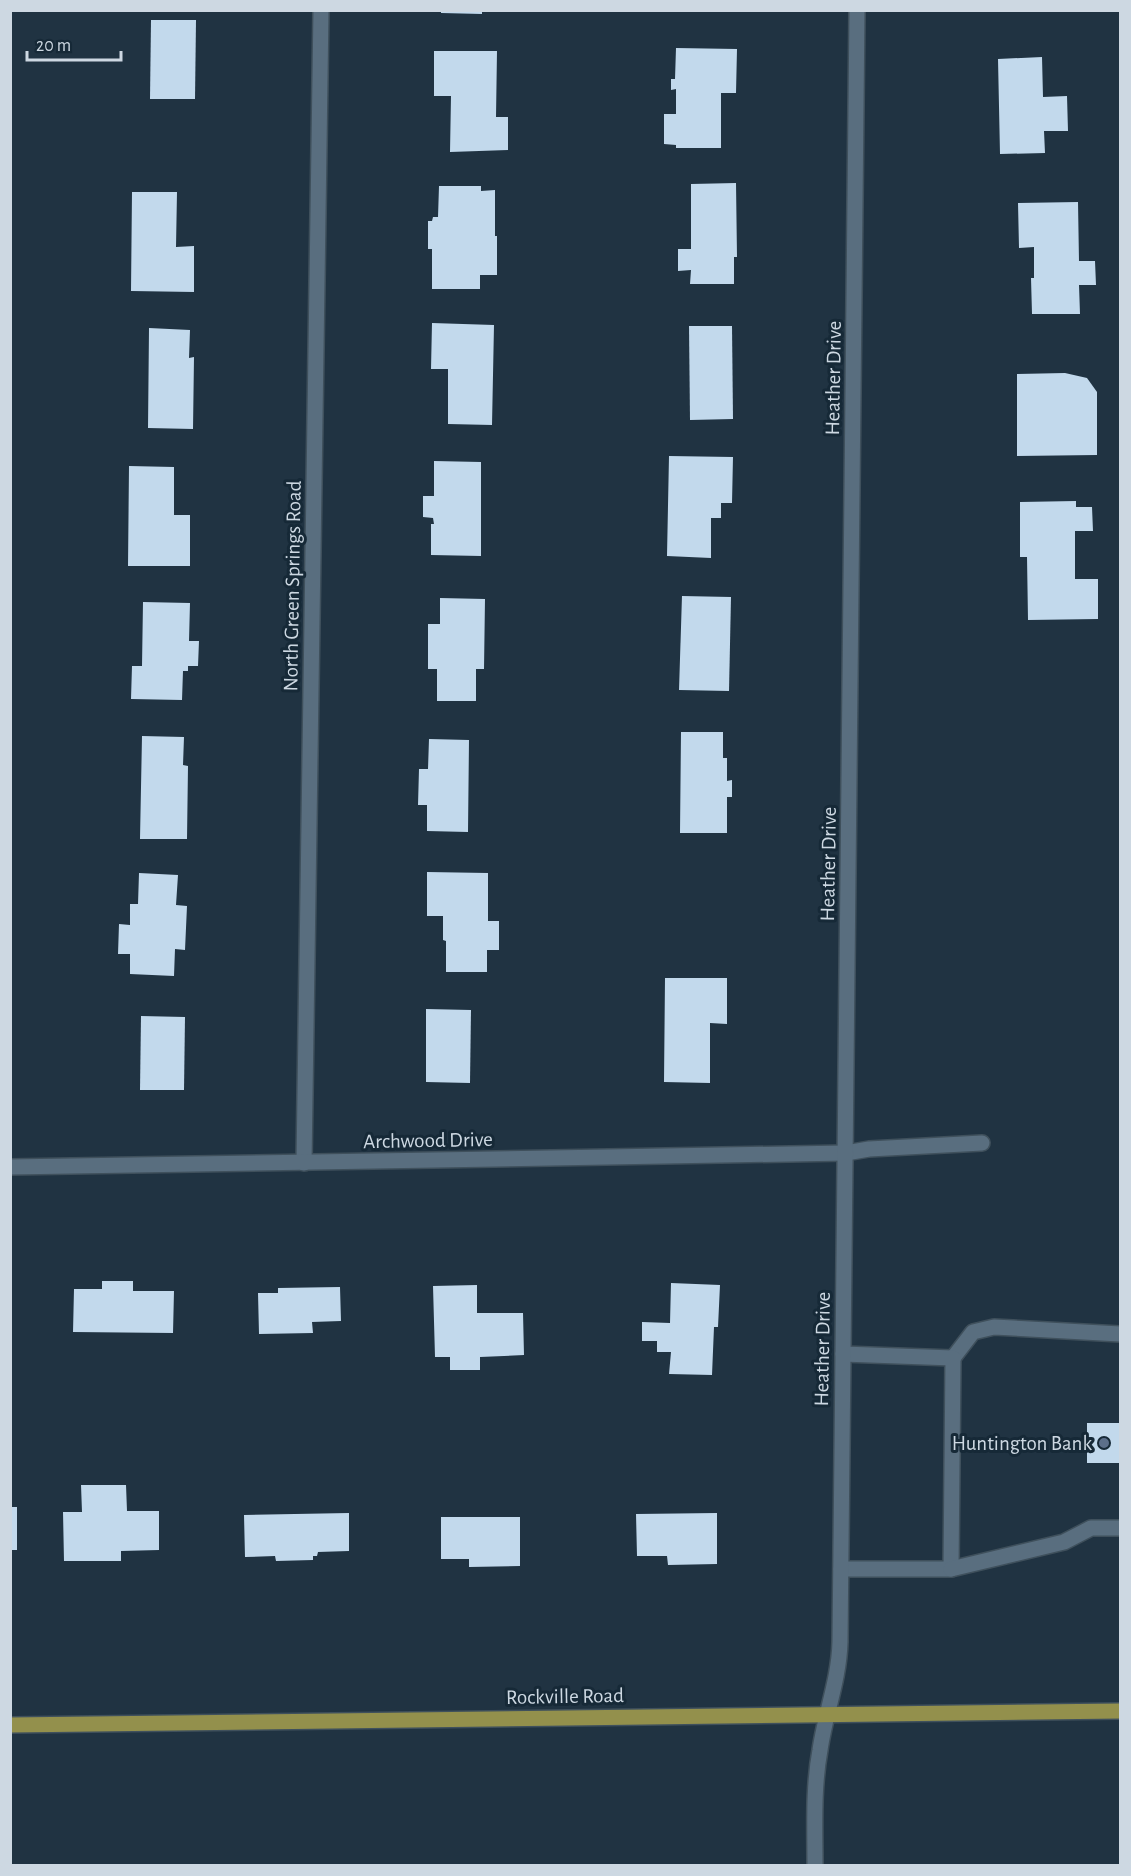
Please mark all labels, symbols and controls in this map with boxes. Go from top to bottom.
scale bar [27,24,122,62]
text: 20 m [36,37,71,55]
street label: Heather Drive [822,321,845,435]
street label: North Green Springs Road [280,480,305,692]
street label: Heather Drive [817,807,840,921]
street label: Archwood Drive [363,1129,493,1152]
street label: Heather Drive [811,1292,834,1406]
place label: Huntington Bank [952,1433,1092,1454]
marker: Huntington Bank [1097,1436,1111,1450]
street label: Rockville Road [506,1685,624,1708]

